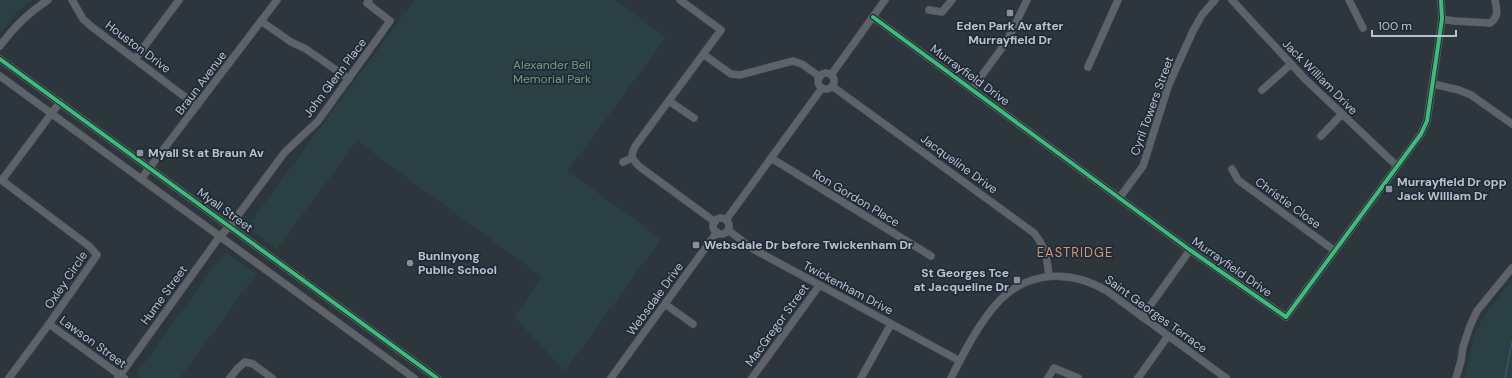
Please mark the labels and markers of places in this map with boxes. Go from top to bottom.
marker: Eden Park Av after Murrayfield Dr [1005,8,1015,18]
place label: Eden Park Av after Murrayfield Dr [956,18,1064,48]
place label: Myall St at Braun Av [148,145,264,161]
marker: Myall St at Braun Av [135,148,145,158]
place label: Murrayfield Dr opp Jack William Dr [1397,174,1507,204]
marker: Murrayfield Dr opp Jack William Dr [1384,184,1394,194]
place label: Websdale Dr before Twickenham Dr [704,237,913,253]
marker: Websdale Dr before Twickenham Dr [691,240,701,250]
place label: Buninyong Public School [418,248,497,278]
marker: Buninyong Public School [405,258,415,268]
place label: St Georges Tce at Jacqueline Dr [913,265,1009,295]
marker: St Georges Tce at Jacqueline Dr [1012,275,1022,285]

